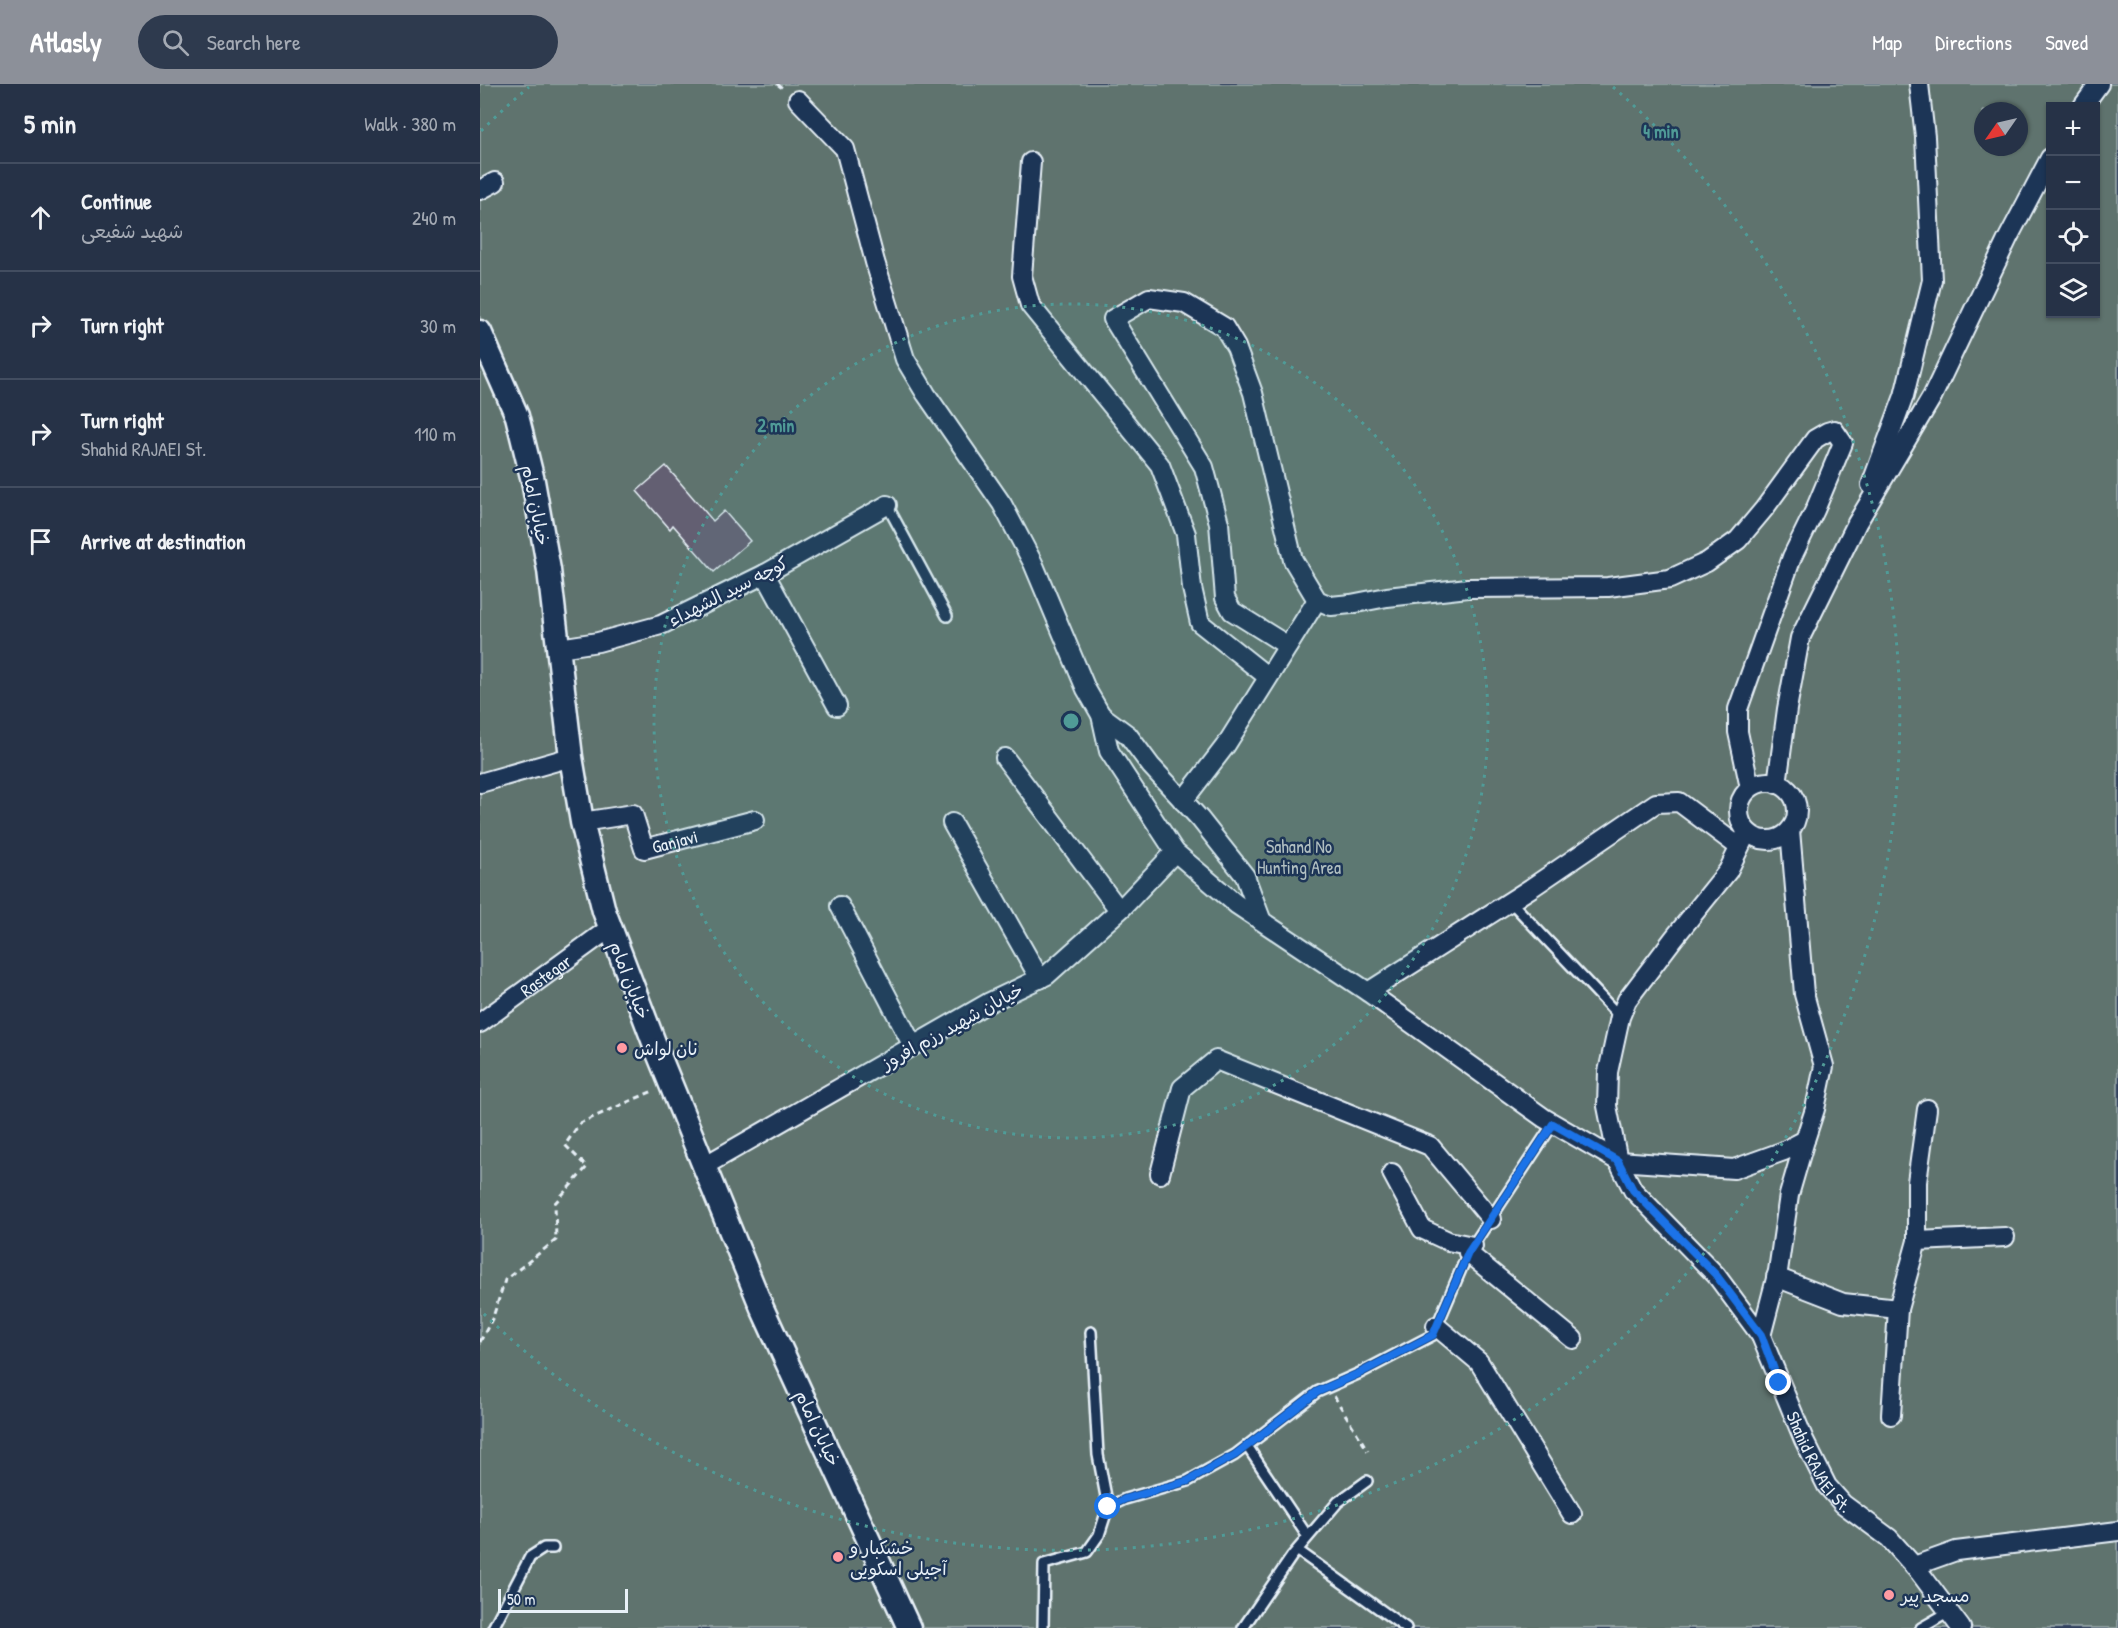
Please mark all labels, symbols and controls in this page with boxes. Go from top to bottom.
search box [138,15,558,69]
text: Atlasly [30,23,102,61]
icon: search [159,26,192,59]
text: Search here [207,27,301,57]
text: Map [1872,28,1902,57]
text: Directions [1935,28,2012,57]
text: Saved [2045,28,2088,57]
north arrow [1974,102,2028,156]
map controls [2046,102,2100,318]
button: + [2046,102,2100,156]
text: 5 min [24,106,76,141]
text: Walk · 380 m [364,110,456,137]
text: 4 min [1643,119,1679,144]
button: − [2046,156,2100,210]
text: Continue [81,186,152,216]
icon: ahead [24,201,57,234]
text: 240 m [412,204,456,231]
button: locate [2046,210,2100,264]
text: شهید شفیعی [81,217,183,244]
button: layers [2046,264,2100,318]
icon: right [24,309,57,342]
text: Turn right [81,310,164,340]
text: 30 m [420,312,456,339]
text: Turn right [81,405,164,435]
text: 2 min [758,413,794,438]
icon: right [24,417,57,450]
text: 110 m [414,420,456,447]
text: Shahid RAJAEI St. [81,435,206,462]
street label: خیابان امام [514,463,556,548]
icon: arrive [24,525,57,558]
text: Arrive at destination [81,526,246,556]
street label: کوچه سید الشهداء [664,550,793,632]
centre of rings [1061,711,1081,731]
street label: Ganjavi [649,823,700,859]
park label: Sahand No Hunting Area [1257,834,1341,880]
street label: خیابان امام [602,937,656,1023]
street label: Rastegar [515,948,576,1002]
street label: خیابان شهید رزم افروز [875,977,1028,1078]
place label: نان لواش [634,1036,698,1061]
marker: نان لواش [615,1041,629,1055]
route end [1765,1369,1791,1395]
street label: خیابان امام [788,1386,847,1471]
street label: Shahid RAJAEI St. [1781,1407,1856,1518]
route start [1094,1493,1120,1519]
place label: خشکبار و آجیلی اسکویی [848,1535,948,1581]
marker: خشکبار و آجیلی اسکویی [831,1550,845,1564]
place label: مسجد پیر [1899,1583,1970,1608]
scale bar [498,1586,628,1614]
text: 50 m [507,1588,536,1610]
marker: مسجد پیر [1882,1588,1896,1602]

